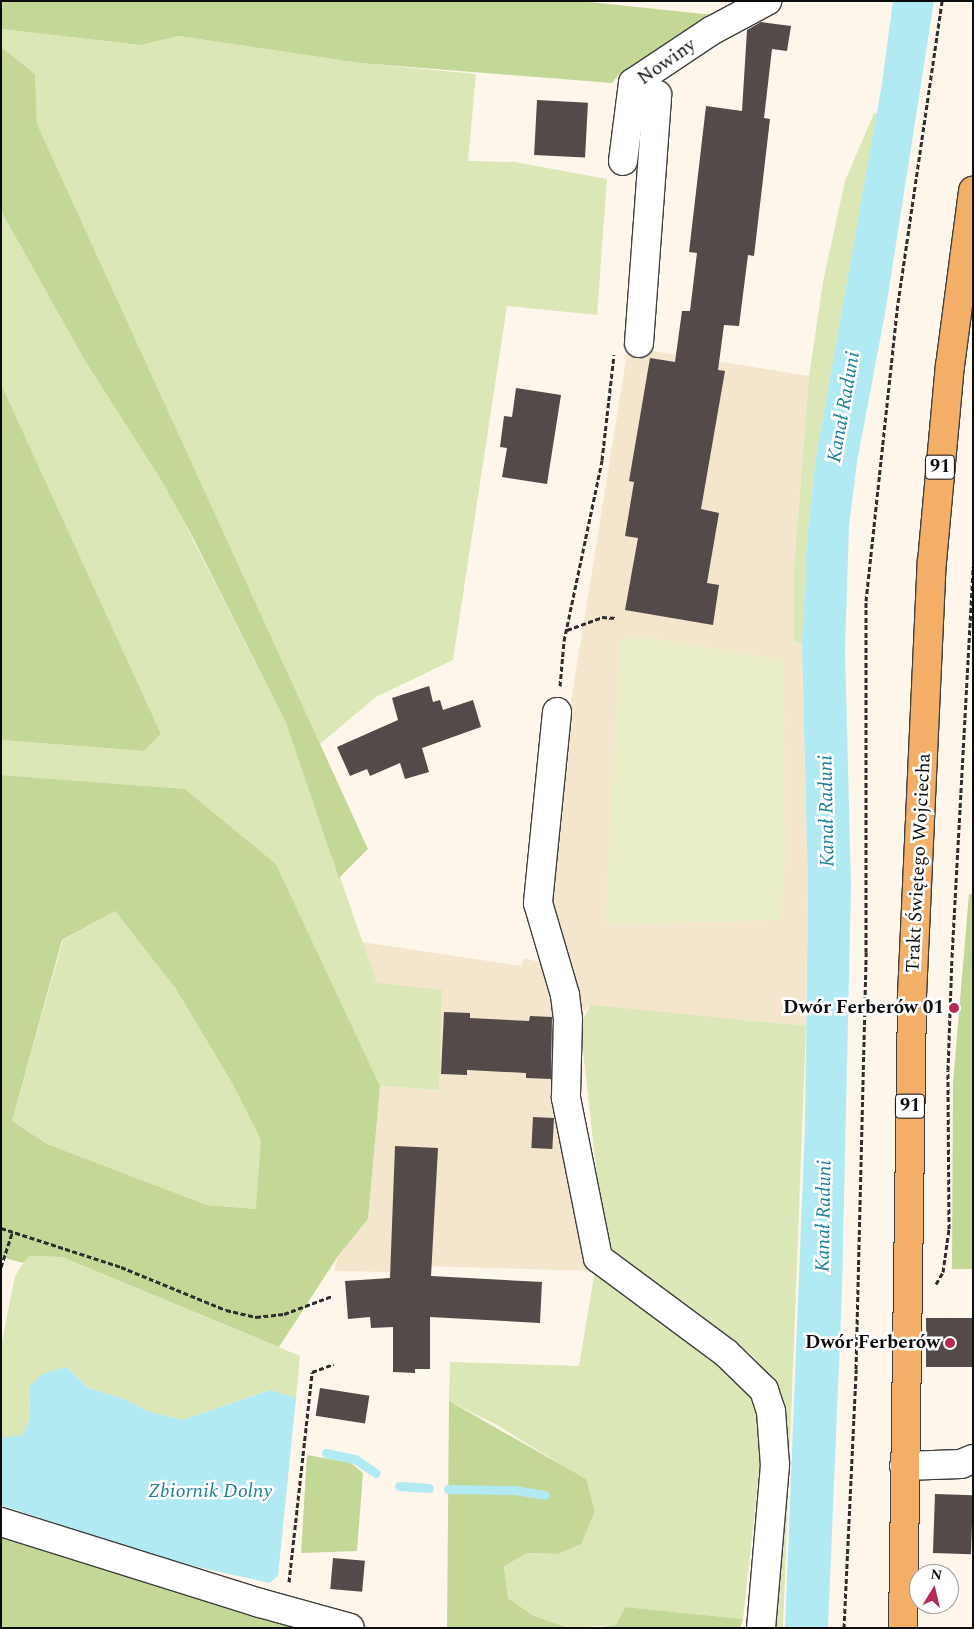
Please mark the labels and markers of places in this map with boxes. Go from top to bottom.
place label: Dwór Ferberów 01 [783,997,944,1019]
marker: Dwór Ferberów 01 [948,1002,960,1014]
place label: Dwór Ferberów [805,1332,940,1354]
marker: Dwór Ferberów [944,1337,956,1349]

